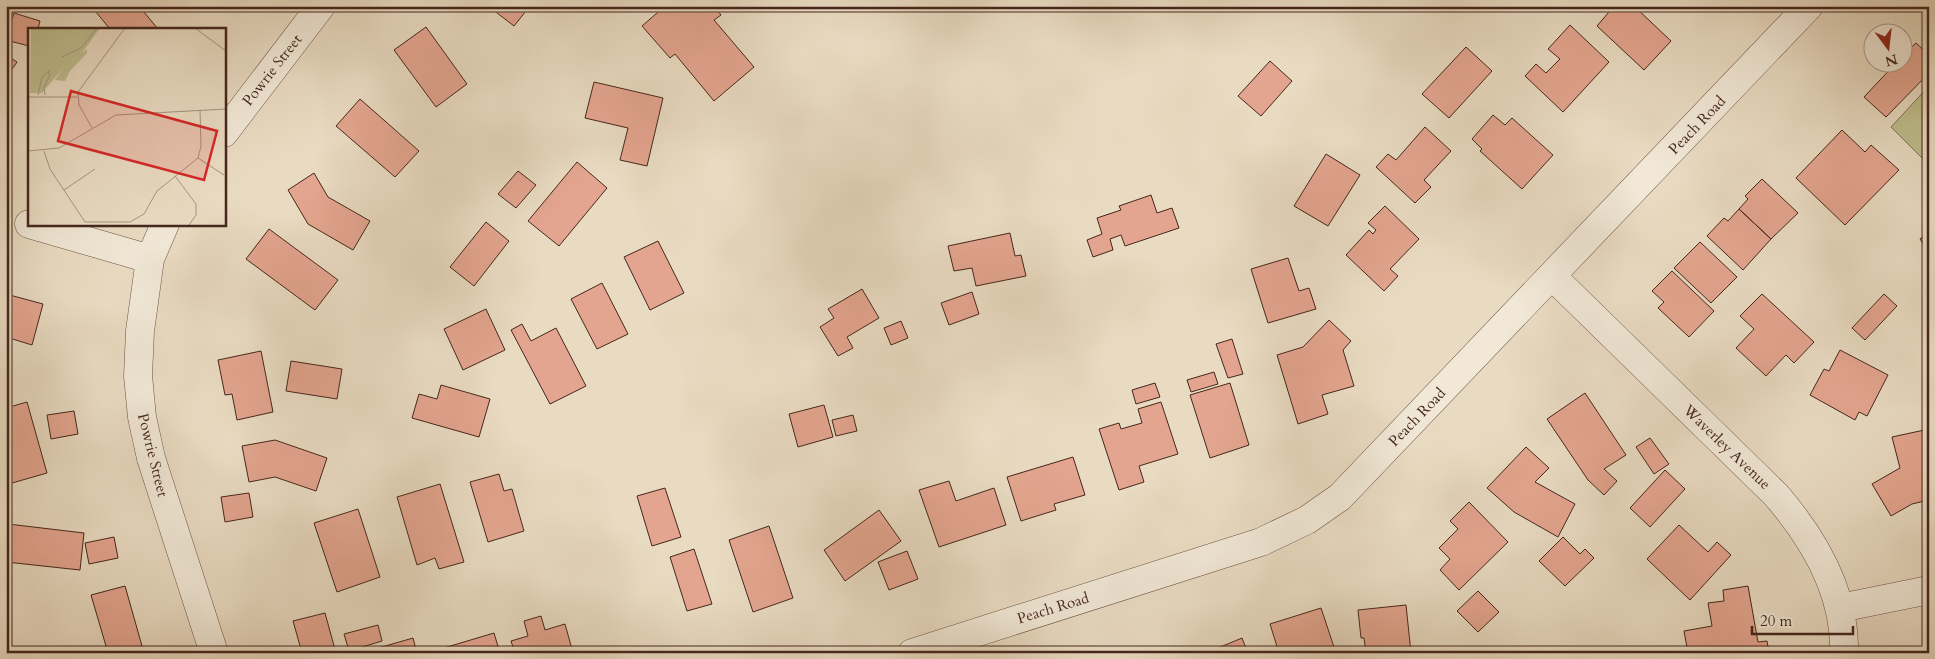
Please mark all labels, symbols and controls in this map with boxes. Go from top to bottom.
north arrow [1862,22,1912,72]
inset map [28,28,225,225]
street label: Powrie Street [238,30,306,110]
text: N [1883,49,1900,71]
street label: Peach Road [1664,91,1730,159]
street label: Peach Road [1384,383,1450,451]
street label: Waverley Avenue [1678,399,1775,494]
street label: Powrie Street [133,411,173,499]
street label: Peach Road [1015,588,1091,628]
scale bar [1752,604,1854,636]
text: 20 m [1760,611,1792,631]

